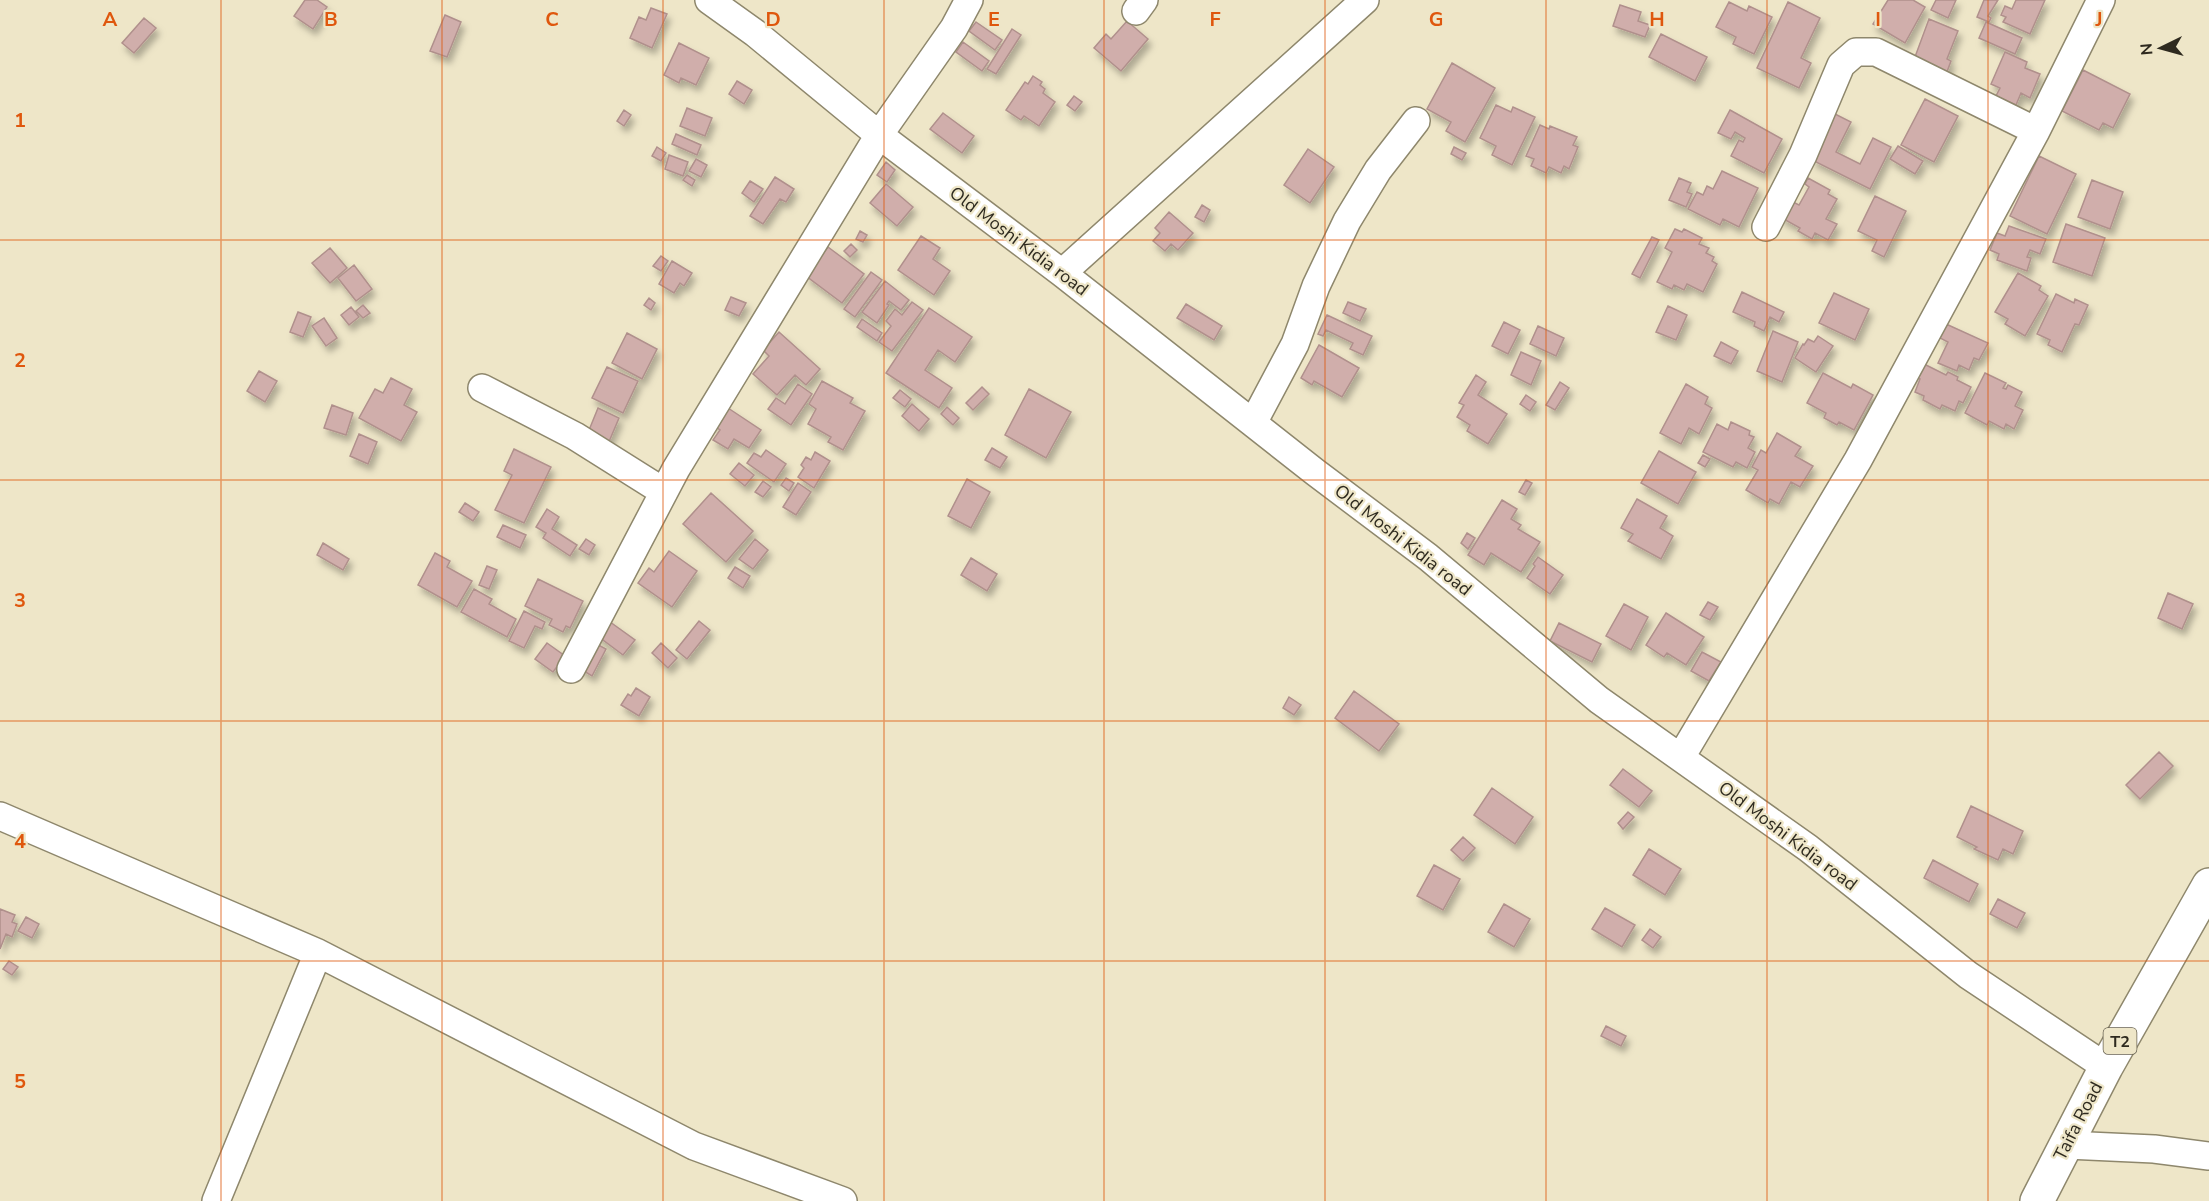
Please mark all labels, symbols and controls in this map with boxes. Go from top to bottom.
text: A [103,6,118,33]
text: B [324,6,338,33]
text: C [545,6,559,33]
text: D [765,6,781,33]
text: E [988,6,1000,33]
text: F [1209,6,1221,33]
text: G [1429,6,1443,33]
text: H [1649,6,1665,33]
text: I [1875,6,1881,33]
text: J [2094,6,2103,33]
north arrow [2131,18,2191,78]
text: N [2136,42,2159,56]
text: 1 [14,107,26,134]
street label: Old Moshi Kidia road [945,181,1093,301]
text: 2 [14,347,26,374]
street label: Old Moshi Kidia road [1329,479,1477,601]
text: 3 [14,587,26,614]
street label: Old Moshi Kidia road [1714,776,1862,896]
text: 4 [14,828,26,855]
road number: T2 [2104,1028,2136,1054]
text: 5 [14,1068,26,1095]
street label: Taifa Road [2048,1078,2108,1164]

